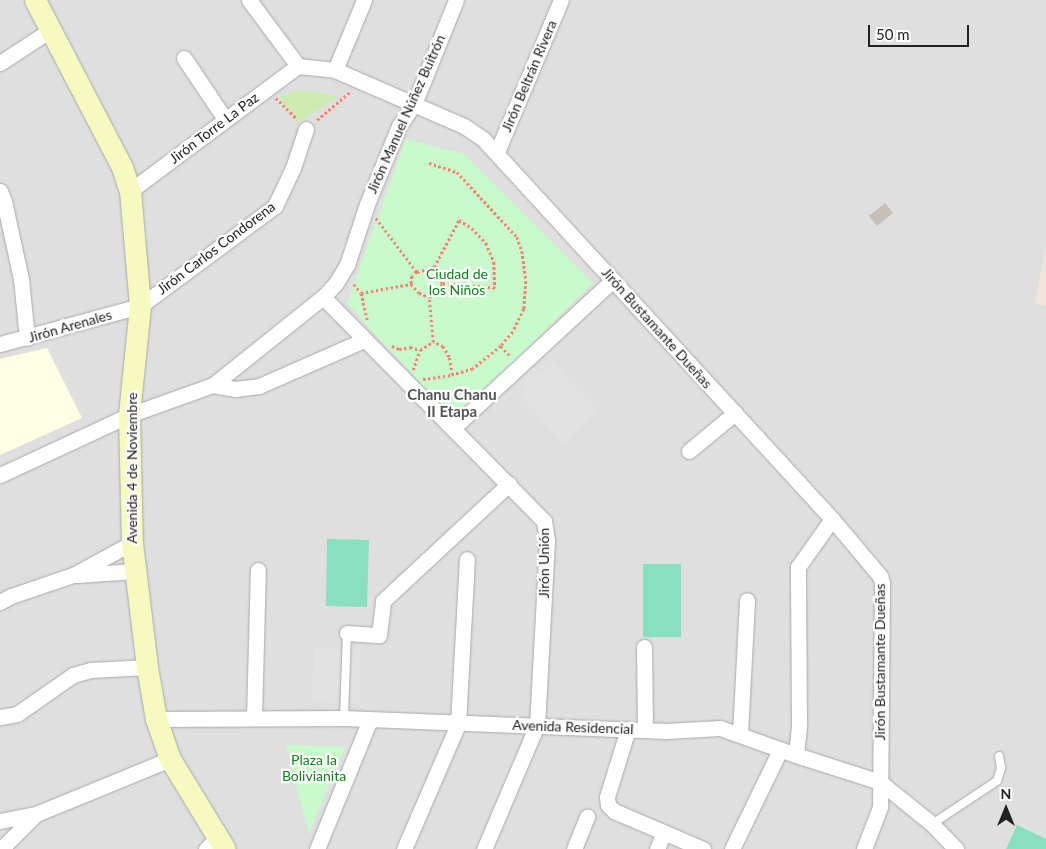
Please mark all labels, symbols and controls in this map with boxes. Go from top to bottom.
scale bar [871,15,972,47]
street label: Jirón Beltrán Rivera [498,18,560,134]
text: 50 m [876,25,910,43]
street label: Jirón Manuel Núñez Buitrón [363,32,449,196]
street label: Jirón Torre La Paz [166,89,262,167]
street label: Jirón Carlos Condorena [154,198,278,298]
street label: Jirón Bustamante Dueñas [598,264,716,392]
park label: Ciudad de los Niños [426,266,488,298]
street label: Jirón Arenales [26,306,114,346]
district label: Chanu Chanu II Etapa [407,385,497,420]
street label: Avenida 4 de Noviembre [124,392,140,544]
street label: Jirón Unión [536,528,552,598]
street label: Jirón Bustamante Dueñas [872,584,888,740]
street label: Avenida Residencial [512,716,634,738]
park label: Plaza la Bolivianita [282,752,346,784]
north arrow [981,784,1031,834]
text: N [1001,785,1011,802]

